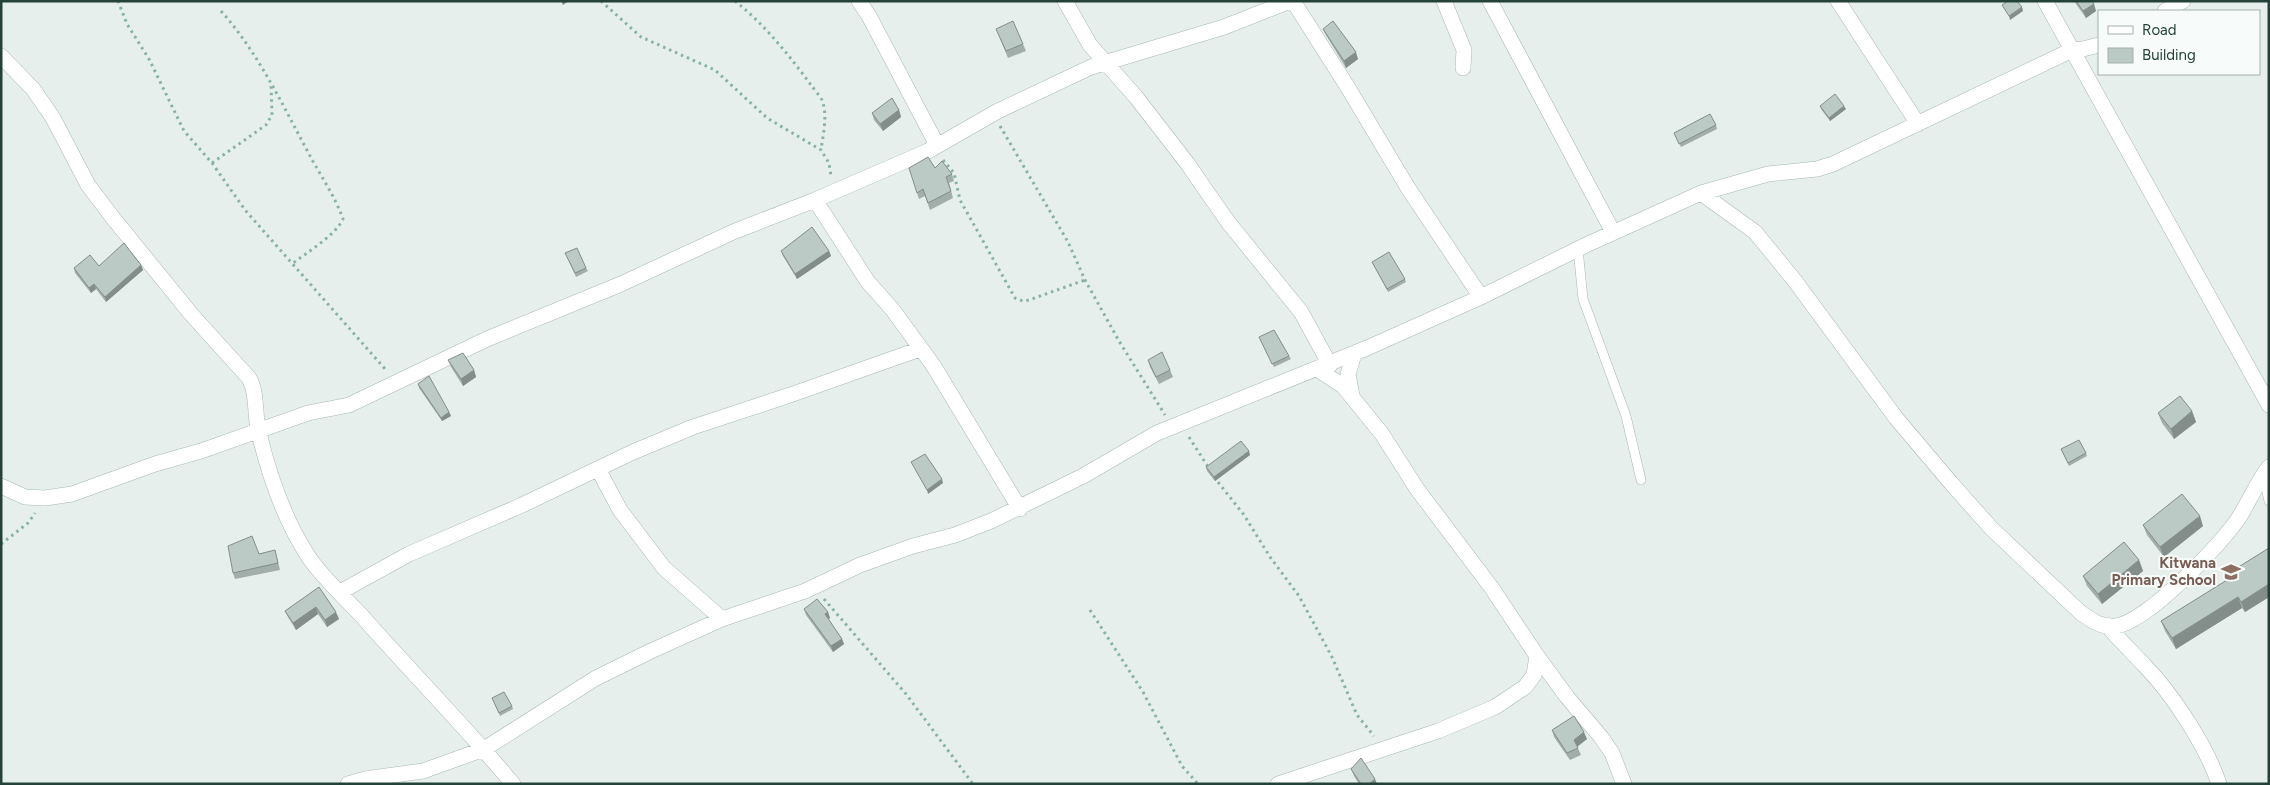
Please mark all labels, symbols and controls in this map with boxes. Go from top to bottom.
legend [2098,10,2260,75]
text: Road [2142,21,2177,39]
text: Building [2142,46,2196,64]
place label: Kitwana Primary School [2111,554,2216,589]
school or university icon: Kitwana Primary School [2220,561,2242,583]

